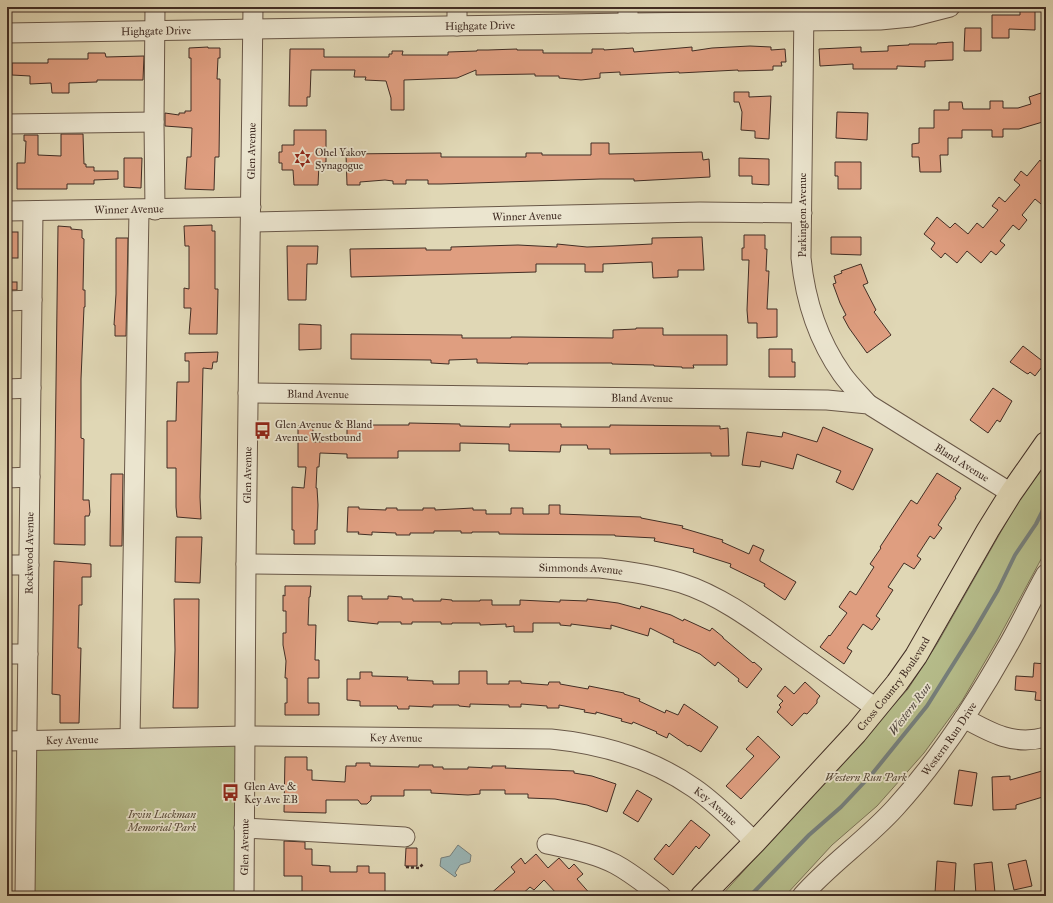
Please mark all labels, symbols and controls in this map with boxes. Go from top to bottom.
street label: Highgate Drive [445,19,515,33]
street label: Highgate Drive [121,24,191,38]
street label: Glen Avenue [245,122,259,180]
place label: Ohel Yakov Synagogue [315,146,367,172]
synagogue icon: Ohel Yakov Synagogue [292,148,312,168]
street label: Parkington Avenue [796,172,809,257]
street label: Winner Avenue [94,202,164,217]
street label: Winner Avenue [492,209,562,224]
street label: Bland Avenue [287,387,349,401]
street label: Bland Avenue [611,391,673,405]
place label: Glen Avenue & Bland Avenue Westbound [274,418,373,444]
bus stop icon: Glen Avenue & Bland Avenue Westbound [252,420,272,440]
street label: Bland Avenue [932,441,992,485]
street label: Glen Avenue [241,446,254,504]
street label: Rockwood Avenue [23,511,36,594]
street label: Simmonds Avenue [539,561,624,578]
street label: Cross Country Boulevard [854,634,933,734]
water label: Western Run [886,680,935,738]
street label: Western Run Drive [919,699,980,778]
street label: Key Avenue [369,731,423,745]
street label: Key Avenue [45,733,99,747]
park label: Western Run Park [825,771,907,784]
place label: Glen Ave & Key Ave EB [244,780,298,806]
bus stop icon: Glen Ave & Key Ave EB [221,782,241,802]
street label: Key Avenue [691,784,740,829]
park label: Irvin Luckman Memorial Park [127,808,197,834]
street label: Glen Avenue [238,818,251,876]

